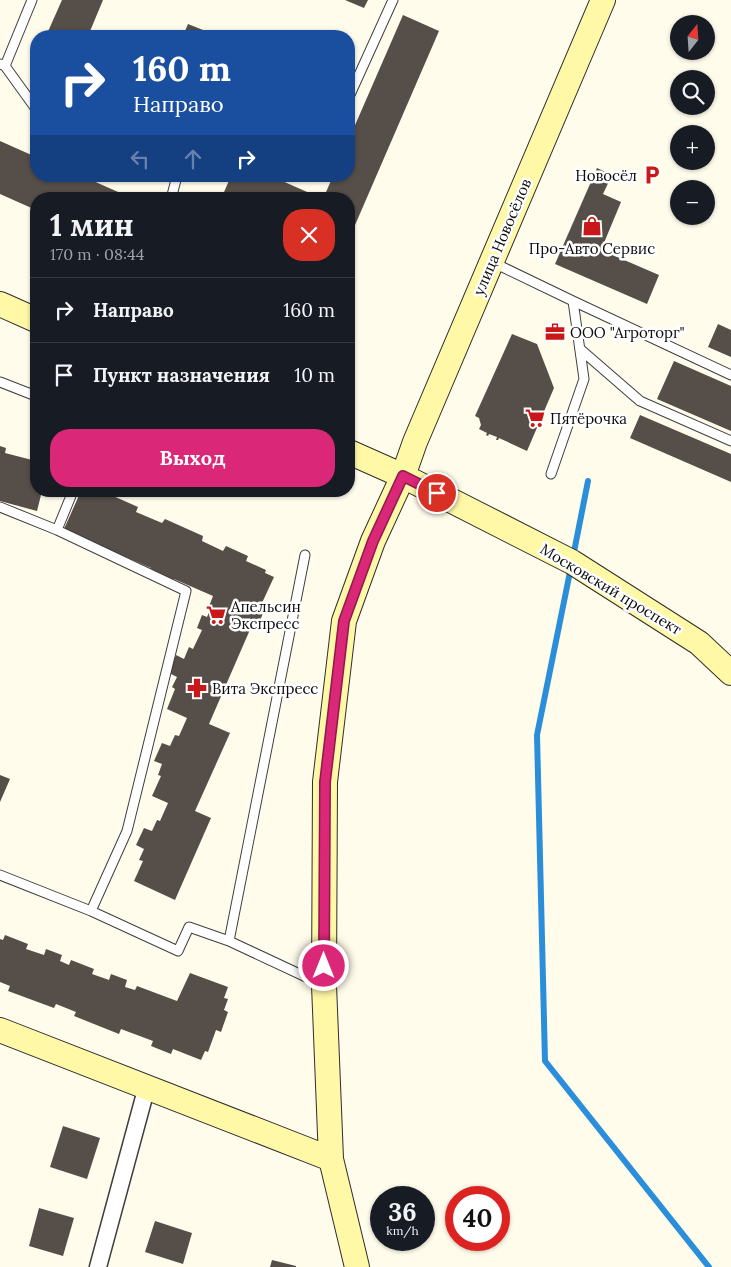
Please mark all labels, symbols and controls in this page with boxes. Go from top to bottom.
north arrow [670,15,715,60]
map controls [670,15,715,225]
text: 160 m [133,46,231,91]
icon: right [50,50,115,115]
button: search [670,70,715,115]
text: Направо [133,90,224,118]
button: + [670,125,715,170]
icon: left [126,145,154,173]
icon: ahead [179,145,207,173]
icon: right [232,145,260,173]
parking icon: Новосёл [641,164,663,186]
place label: Новосёл [575,166,637,185]
street label: улица Новосёлов [469,175,535,298]
button: − [670,180,715,225]
text: 1 мин [50,206,134,244]
button: close [283,209,335,261]
shop icon: Про-Авто Сервис [581,215,603,237]
place label: Про-Авто Сервис [529,239,655,258]
text: 170 m · 08:44 [50,244,144,264]
icon: right [50,296,78,324]
text: Направо [93,298,174,322]
text: 160 m [283,298,335,322]
office icon: ООО "Агроторг" [544,321,566,343]
place label: ООО "Агроторг" [570,323,685,342]
icon: arrive [50,361,78,389]
text: Пункт назначения [93,363,270,387]
text: 10 m [294,363,335,387]
supermarket icon: Пятёрочка [524,407,546,429]
place label: Пятёрочка [550,409,627,428]
button: Выход [50,429,335,487]
pin [416,472,458,514]
icon: arrive [423,479,451,507]
street label: Московский проспект [537,539,686,639]
place label: Апельсин Экспресс [230,597,301,633]
supermarket icon: Апельсин Экспресс [205,604,227,626]
pharmacy icon: Вита Экспресс [186,677,208,699]
place label: Вита Экспресс [212,679,318,698]
position arrow [297,939,349,991]
speed limit sign: 40 [445,1186,510,1251]
text: 36 [388,1196,417,1228]
text: km/h [386,1223,419,1238]

